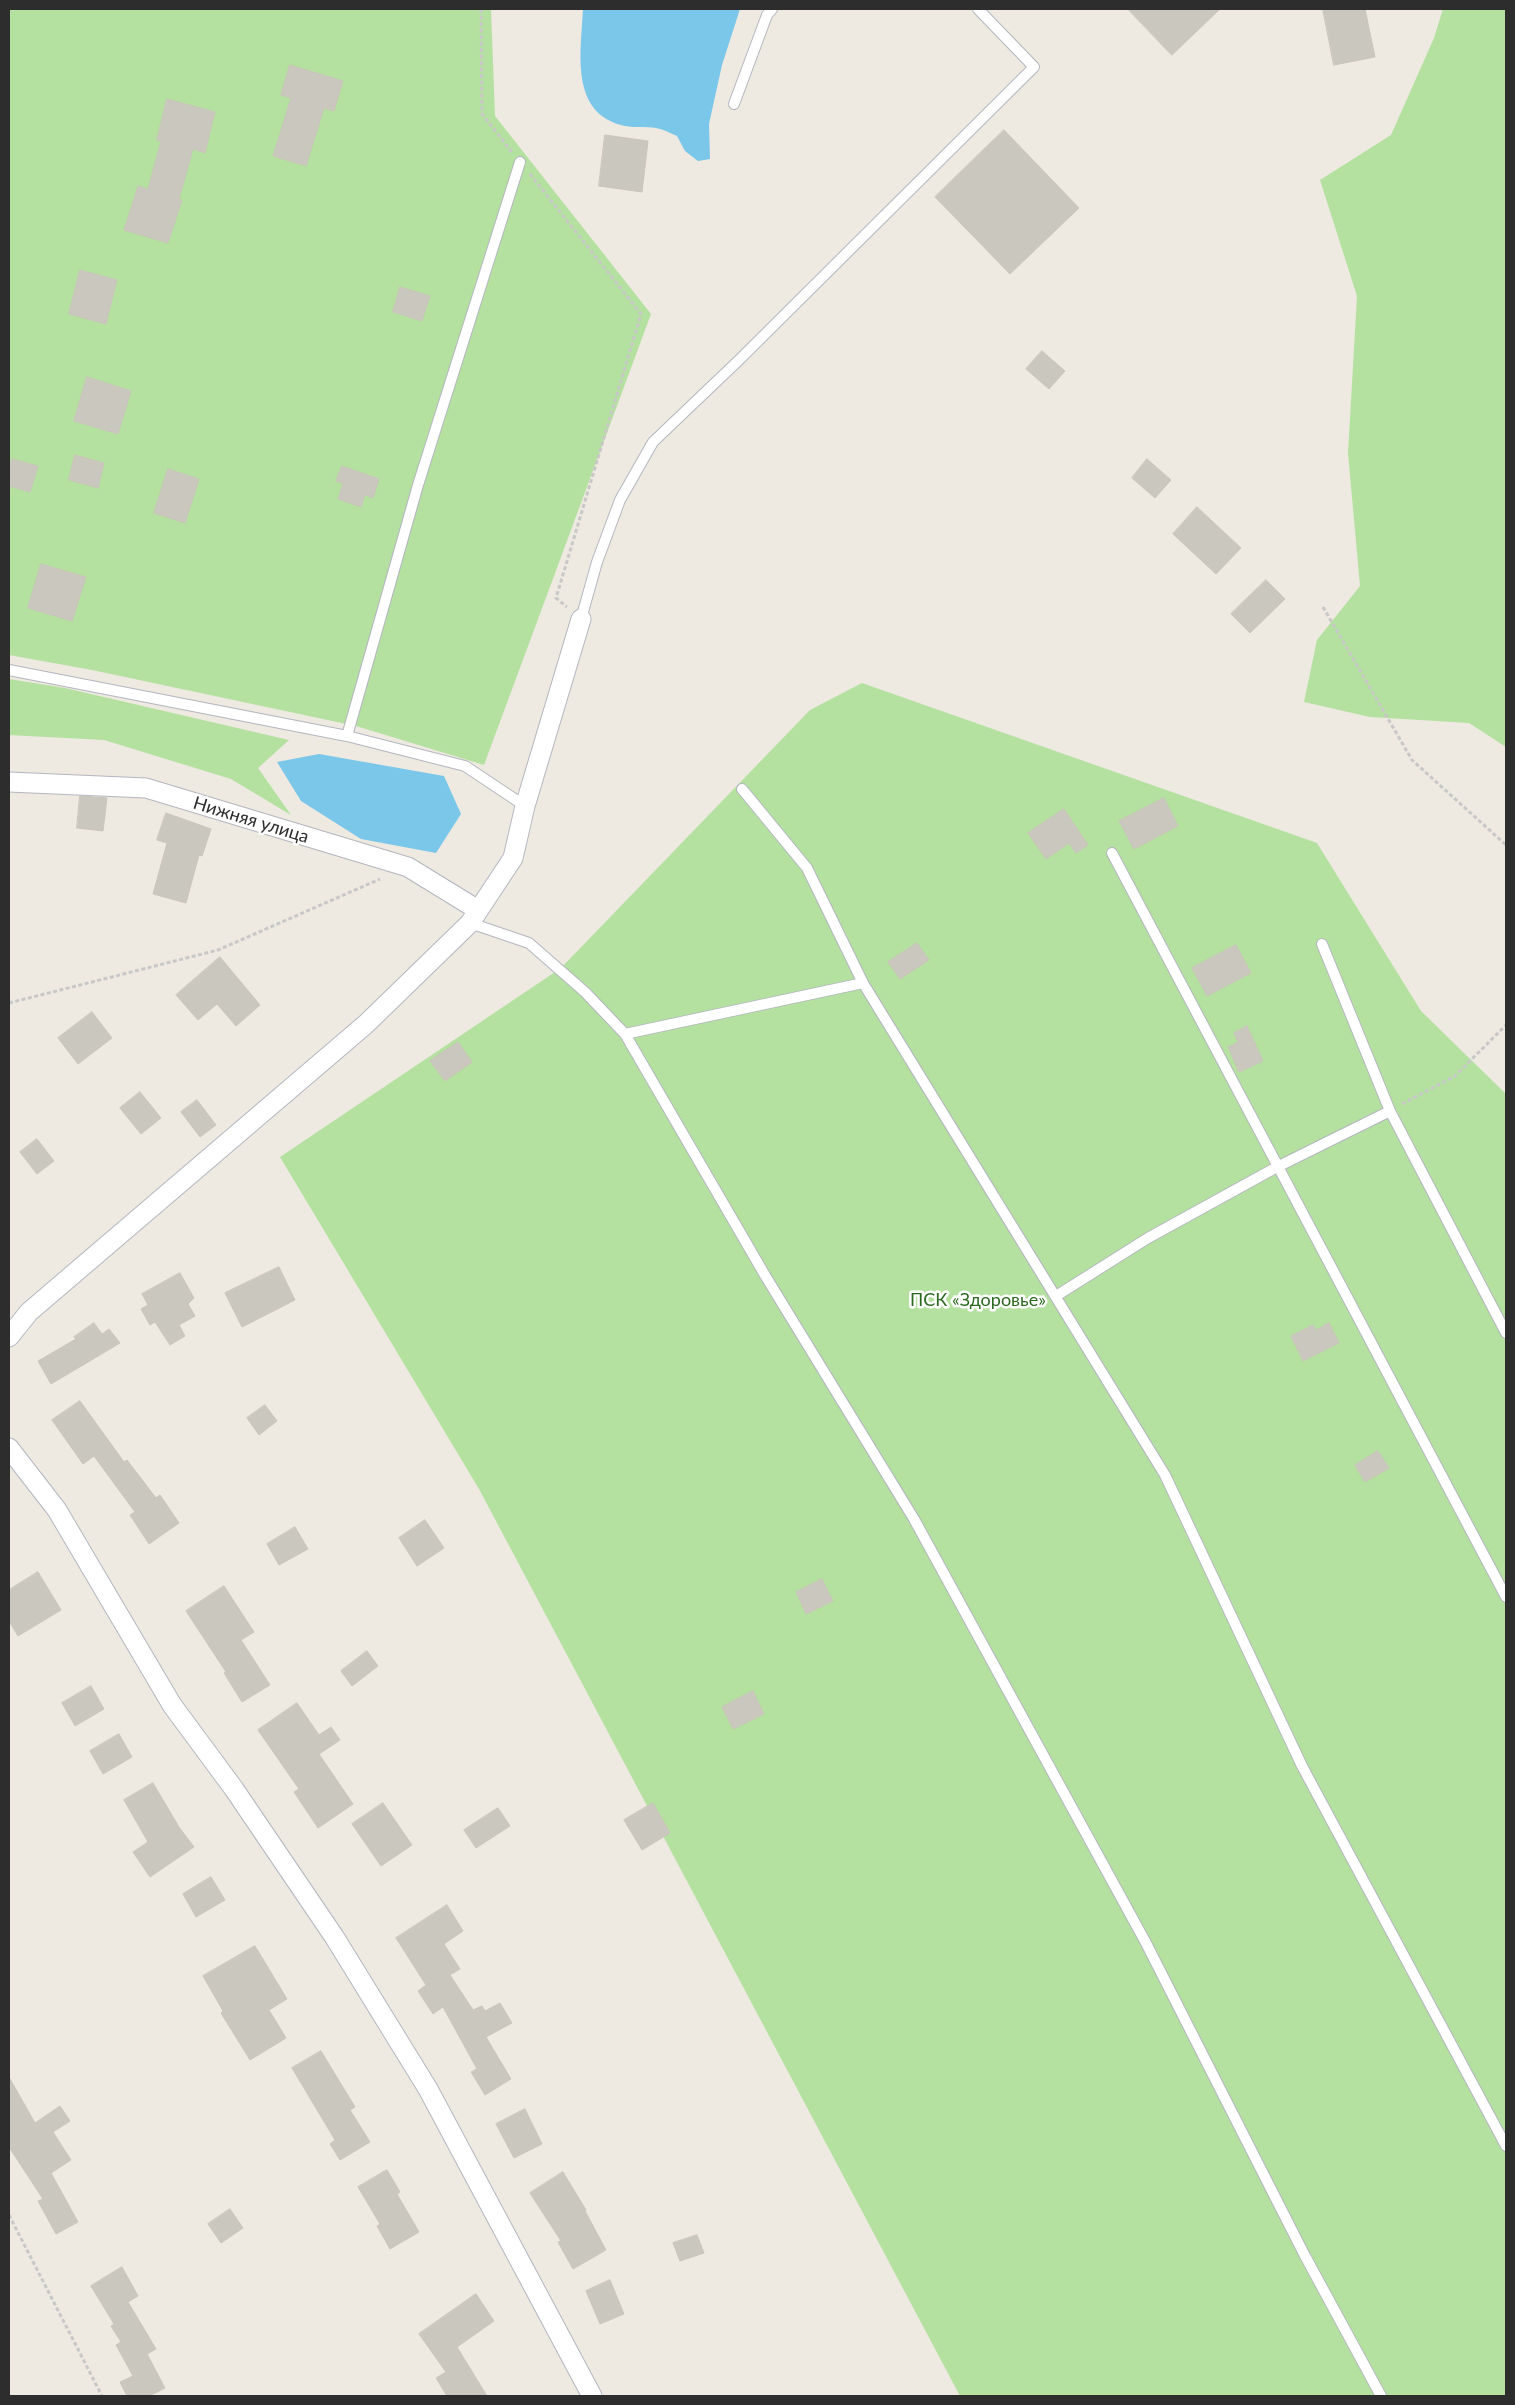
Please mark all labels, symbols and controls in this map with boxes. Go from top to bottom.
street label: Нижняя улица [191,792,311,848]
park label: ПСК «Здоровье» [910,1289,1046,1311]

